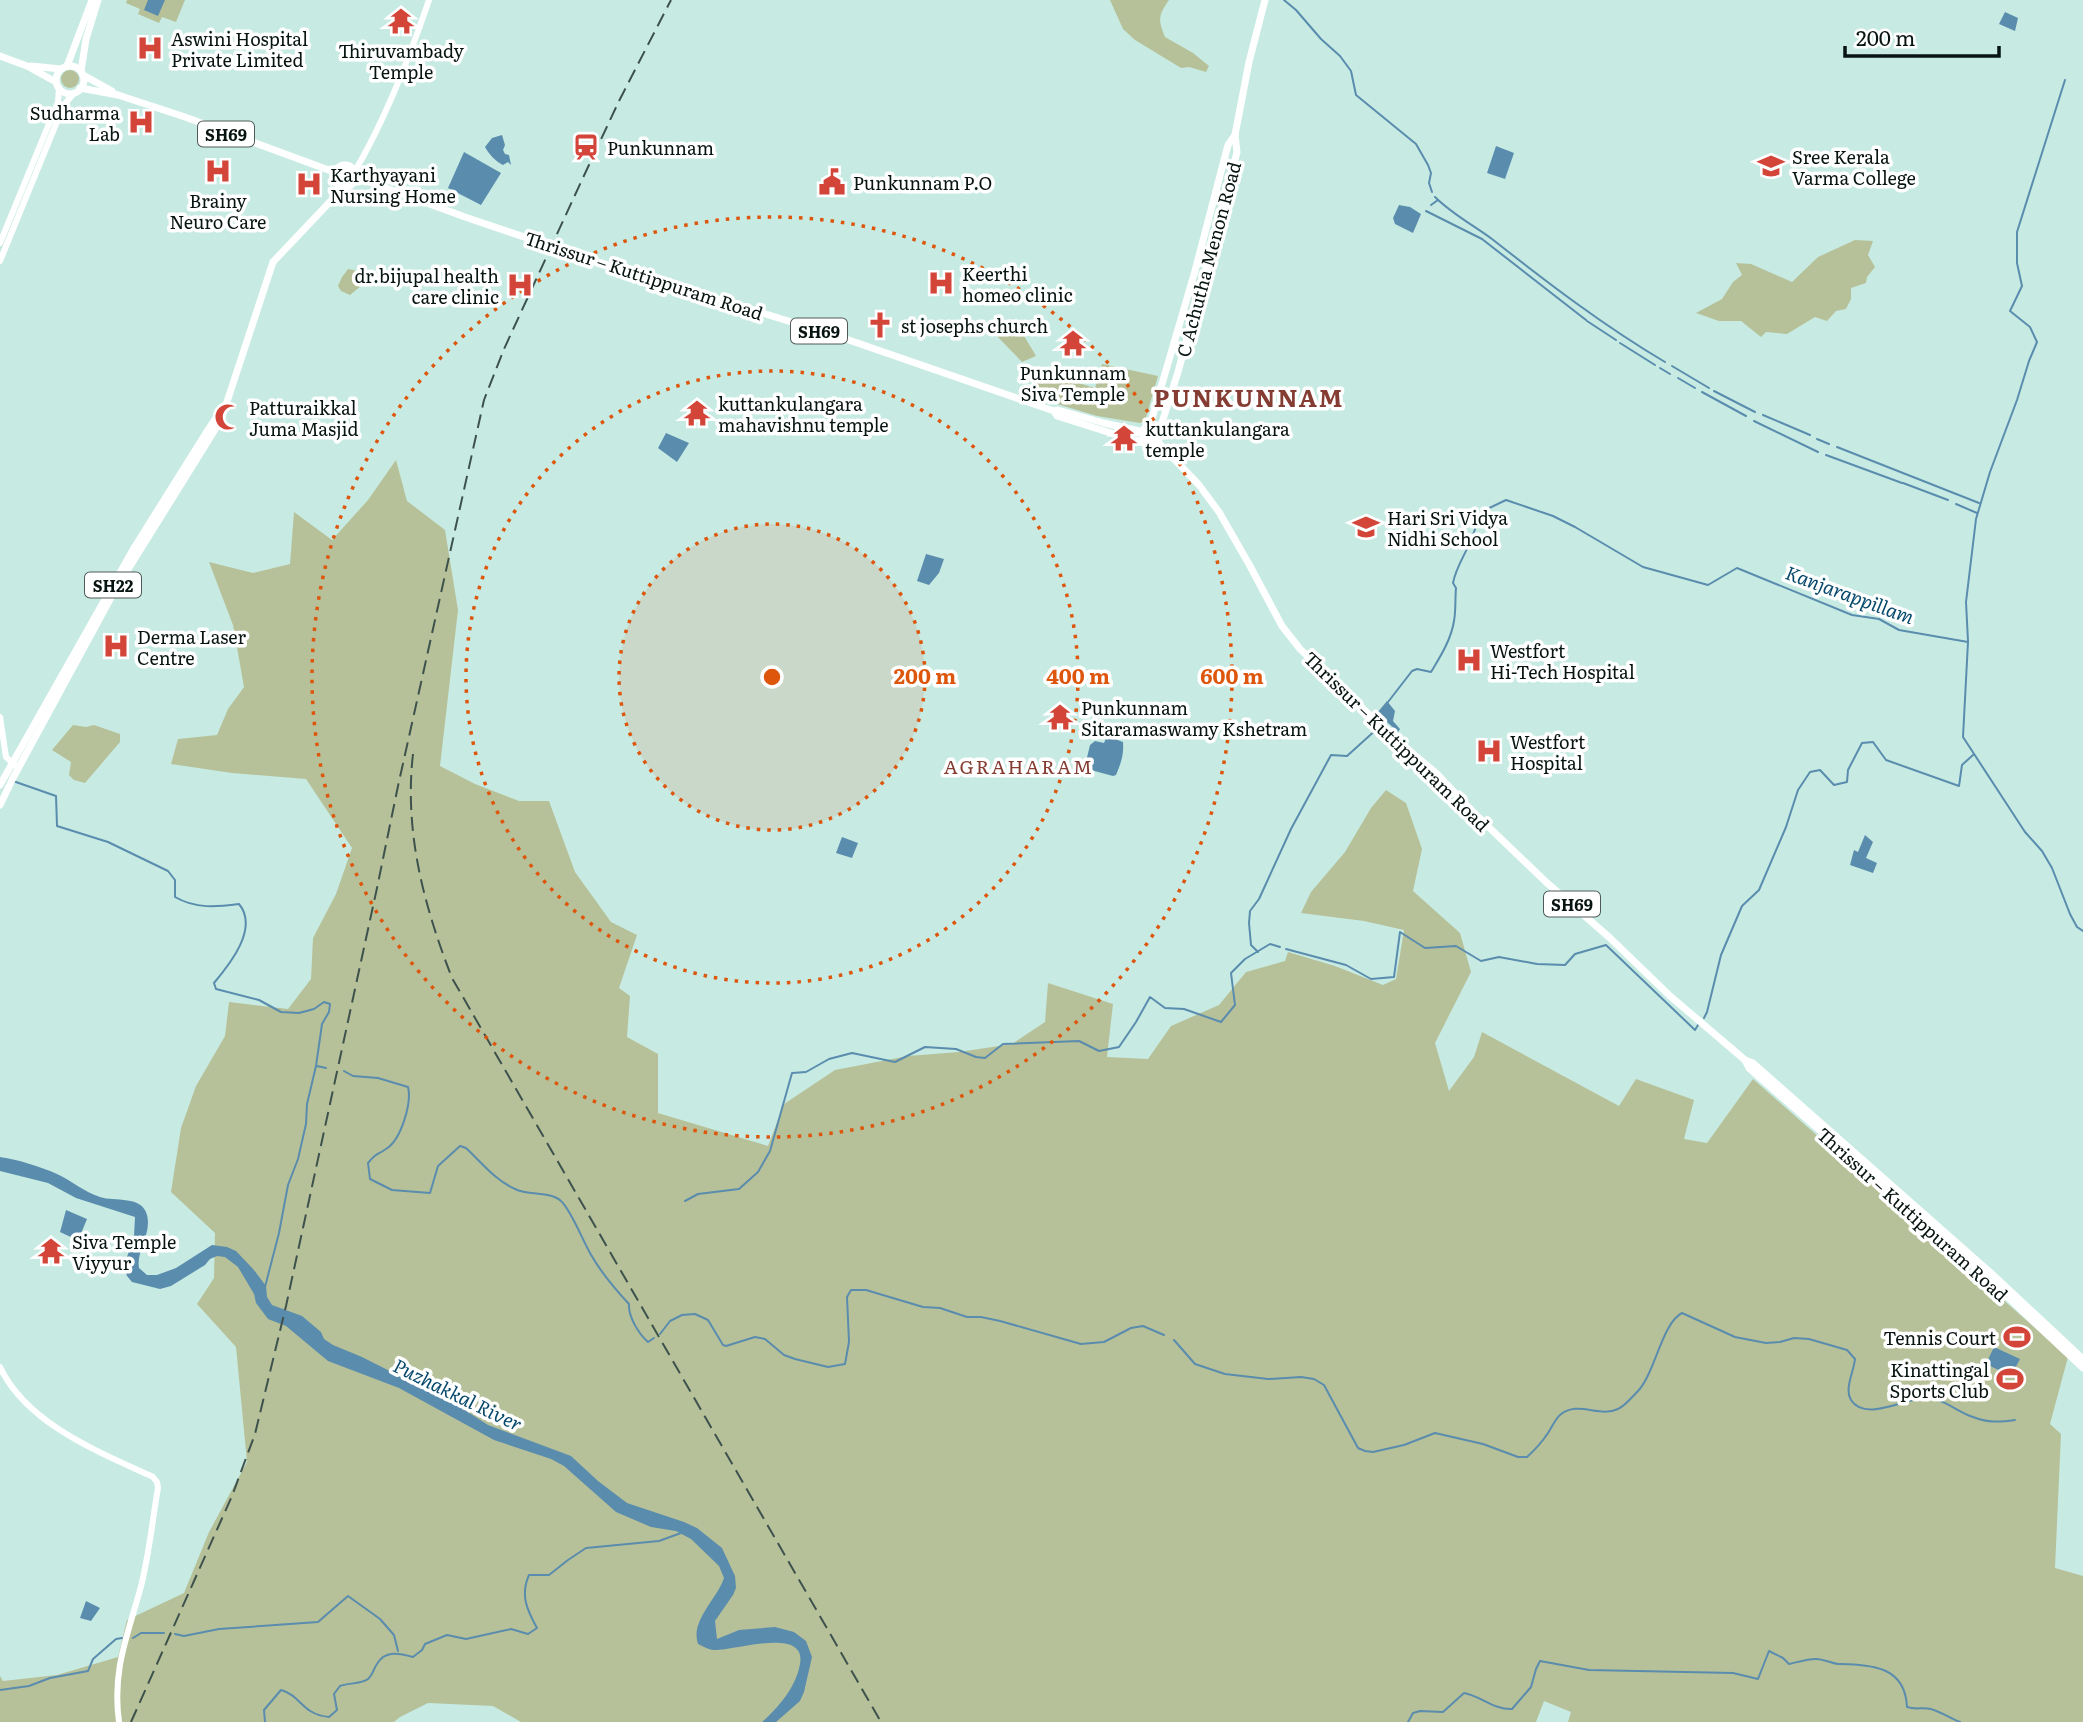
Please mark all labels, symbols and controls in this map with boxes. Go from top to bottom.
temple icon: Thiruvambady Temple [386,6,416,36]
scale bar [1845,14,1999,58]
text: 200 m [1856,21,1916,52]
place label: Aswini Hospital Private Limited [171,25,308,73]
hospital icon: Aswini Hospital Private Limited [135,33,165,63]
place label: Thiruvambady Temple [338,37,464,85]
place label: Sudharma Lab [30,99,120,147]
hospital icon: Sudharma Lab [126,107,156,137]
road number: SH69 [198,122,254,146]
station icon: Punkunnam [571,132,601,162]
place label: Punkunnam [607,134,714,161]
place label: Sree Kerala Varma College [1792,143,1916,191]
school or university icon: Sree Kerala Varma College [1756,151,1786,181]
hospital icon: Brainy Neuro Care [203,156,233,186]
street label: C Achutha Menon Road [1169,158,1247,360]
place label: Karthyayani Nursing Home [330,161,456,209]
public building icon: Punkunnam P.O [817,167,847,197]
hospital icon: Karthyayani Nursing Home [294,169,324,199]
place label: Punkunnam P.O [853,169,992,196]
place label: Brainy Neuro Care [170,187,266,235]
street label: Thrissur – Kuttippuram Road [521,224,767,326]
place label: Keerthi homeo clinic [962,260,1073,308]
place label: dr.bijupal health care clinic [354,262,499,310]
hospital icon: Keerthi homeo clinic [926,268,956,298]
hospital icon: dr.bijupal health care clinic [505,270,535,300]
church icon: st josephs church [865,310,895,340]
place label: st josephs church [901,312,1048,339]
road number: SH69 [791,318,847,344]
temple icon: Punkunnam Siva Temple [1058,328,1088,358]
place label: Punkunnam Siva Temple [1020,359,1127,407]
district label: PUNKUNNAM [1154,379,1344,414]
place label: kuttankulangara mahavishnu temple [718,390,889,438]
place label: Patturaikkal Juma Masjid [249,394,359,442]
temple icon: kuttankulangara mahavishnu temple [682,398,712,428]
mosque icon: Patturaikkal Juma Masjid [213,402,243,432]
place label: kuttankulangara temple [1145,415,1290,463]
temple icon: kuttankulangara temple [1109,423,1139,453]
place label: Hari Sri Vidya Nidhi School [1387,504,1508,552]
school or university icon: Hari Sri Vidya Nidhi School [1351,512,1381,542]
water label: Kanjarappillam [1782,558,1918,630]
road number: SH22 [85,572,141,598]
place label: Derma Laser Centre [137,623,246,671]
hospital icon: Derma Laser Centre [101,631,131,661]
place label: Westfort Hi-Tech Hospital [1490,637,1635,685]
street label: Thrissur – Kuttippuram Road [1298,645,1496,837]
hospital icon: Westfort Hi-Tech Hospital [1454,645,1484,675]
text: 200 m [894,659,956,690]
text: 400 m [1046,659,1110,690]
text: 600 m [1200,659,1264,690]
centre of rings [760,665,784,689]
place label: Punkunnam Sitaramaswamy Kshetram [1081,694,1307,742]
temple icon: Punkunnam Sitaramaswamy Kshetram [1045,702,1075,732]
place label: Westfort Hospital [1510,728,1586,776]
hospital icon: Westfort Hospital [1474,736,1504,766]
district label: AGRAHARAM [944,752,1094,780]
road number: SH69 [1544,891,1600,916]
street label: Thrissur – Kuttippuram Road [1811,1121,2015,1307]
place label: Siva Temple Viyyur [72,1228,176,1276]
temple icon: Siva Temple Viyyur [36,1236,66,1266]
sports icon: Tennis Court [2002,1322,2032,1352]
place label: Tennis Court [1883,1324,1997,1351]
water label: Puzhakkal River [389,1351,527,1437]
place label: Kinattingal Sports Club [1889,1356,1989,1404]
sports icon: Kinattingal Sports Club [1995,1364,2025,1394]

